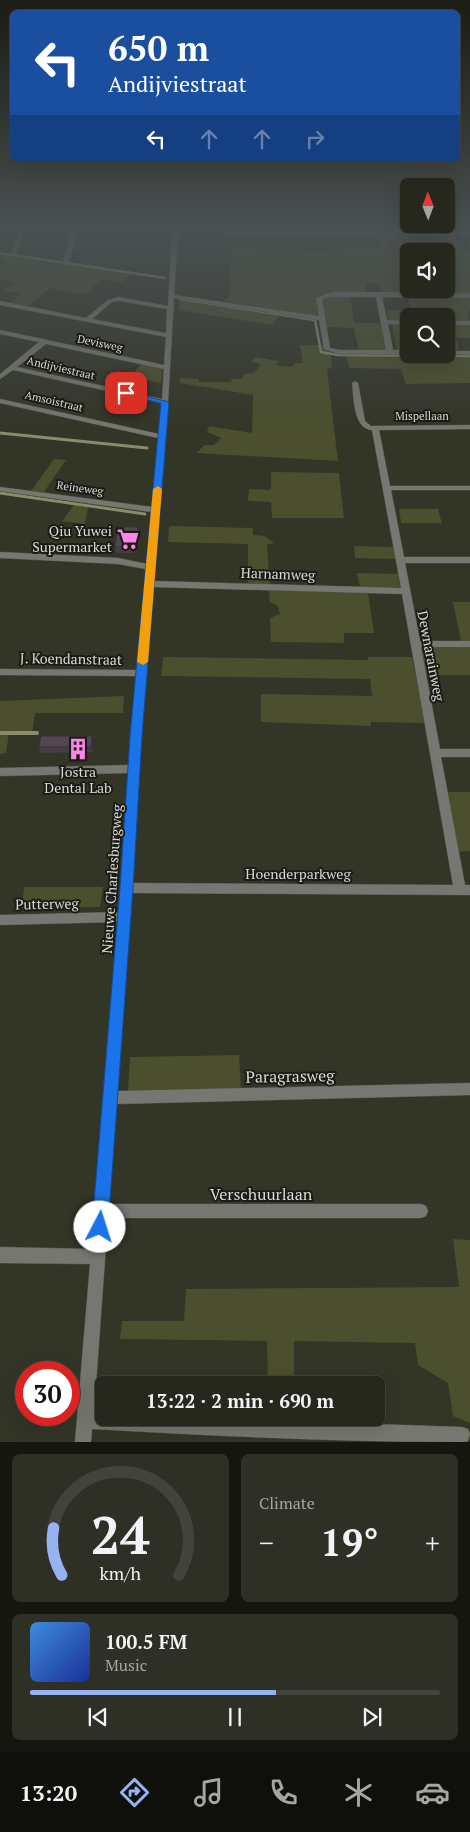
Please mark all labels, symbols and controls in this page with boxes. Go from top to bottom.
text: 650 m [108,25,209,71]
icon: left [25,30,90,95]
text: Andijviestraat [108,69,247,98]
icon: left [142,125,170,153]
icon: ahead [195,125,223,153]
icon: ahead [248,125,276,153]
icon: right [301,125,329,153]
north arrow [400,178,455,232]
map controls [400,178,455,363]
button: sound [400,243,455,298]
button: search [400,308,455,363]
street label: Devisweg [76,331,124,355]
street label: Andijviestraat [26,353,96,383]
pin [105,372,147,414]
icon: arrive [112,379,140,407]
street label: Amsoistraat [23,387,85,415]
street label: Mispellaan [395,409,449,423]
street label: Reineweg [56,478,104,498]
place label: Qiu Yuwei Supermarket [32,521,113,556]
supermarket icon: Qiu Yuwei Supermarket [115,526,141,552]
street label: Harnamweg [240,563,316,584]
street label: Dewnarainweg [413,609,450,703]
street label: J. Koendanstraat [20,648,123,669]
building icon: Jostra Dental Lab [65,736,91,762]
place label: Jostra Dental Lab [44,762,112,797]
street label: Nieuwe Charlesburgweg [97,803,126,954]
street label: Hoenderparkweg [245,864,351,883]
street label: Putterweg [15,893,80,914]
street label: Paragrasweg [245,1064,335,1088]
street label: Verschuurlaan [210,1183,313,1205]
position arrow [73,1200,125,1252]
speed limit sign: 30 [15,1361,80,1426]
text: 13:22 · 2 min · 690 m [146,1388,334,1413]
text: Climate [259,1492,315,1514]
text: 24 [91,1500,150,1569]
text: 19° [320,1517,379,1567]
text: − [259,1524,274,1561]
text: + [425,1524,440,1561]
text: km/h [100,1561,142,1585]
text: 100.5 FM [105,1629,187,1654]
text: Music [105,1654,147,1676]
icon: previous [84,1703,112,1731]
icon: pause [221,1703,249,1731]
icon: next [358,1703,386,1731]
icon: directions [117,1775,152,1810]
icon: music [191,1775,226,1810]
icon: phone [266,1775,301,1810]
icon: climate [341,1775,376,1810]
icon: car [415,1775,450,1810]
text: 13:20 [20,1778,77,1807]

